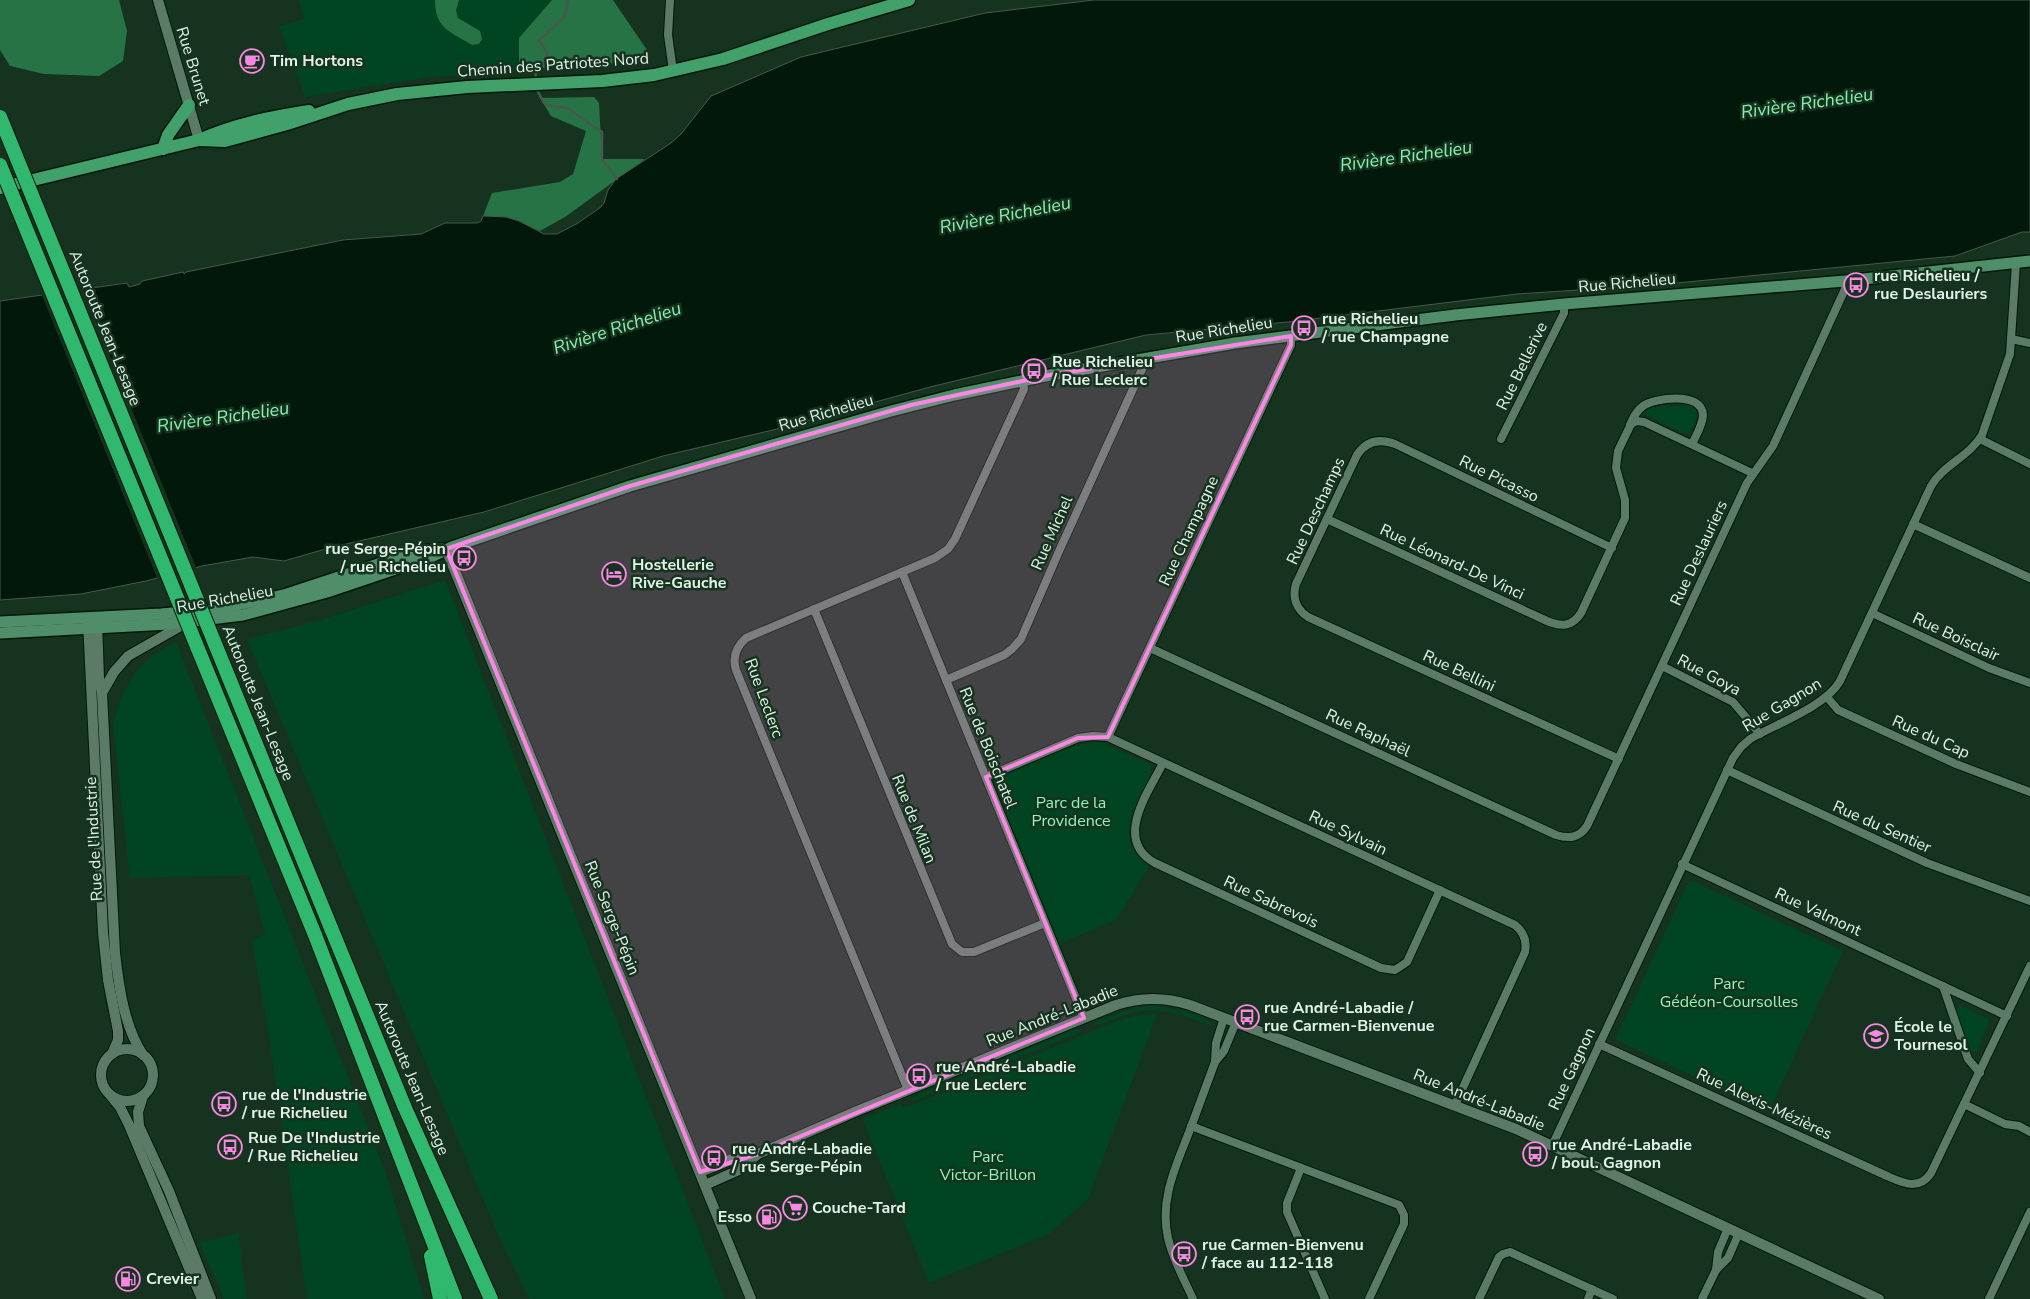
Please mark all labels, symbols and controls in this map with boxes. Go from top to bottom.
street label: Rue Brunet [171,24,215,108]
street label: Chemin des Patriotes Nord [456,47,650,83]
cafe icon: Tim Hortons [239,48,265,74]
place label: Tim Hortons [270,50,363,72]
water label: Rivière Richelieu [1739,82,1875,124]
water label: Rivière Richelieu [1338,135,1474,177]
water label: Rivière Richelieu [937,191,1073,239]
street label: Autoroute Jean-Lesage [64,247,146,409]
place label: rue Richelieu / rue Deslauriers [1874,265,1988,305]
street label: Rue Richelieu [1577,268,1677,298]
bus stop icon: rue Richelieu / rue Deslauriers [1843,272,1869,298]
water label: Rivière Richelieu [550,296,684,360]
place label: rue Richelieu / rue Champagne [1321,308,1449,348]
street label: Rue Richelieu [1174,311,1274,349]
bus stop icon: rue Richelieu / rue Champagne [1291,315,1317,341]
street label: Rue Bellerive [1491,318,1553,414]
place label: Rue Richelieu / Rue Leclerc [1051,351,1153,391]
bus stop icon: Rue Richelieu / Rue Leclerc [1021,358,1047,384]
street label: Rue Richelieu [776,389,876,437]
water label: Rivière Richelieu [155,396,291,438]
street label: Rue Picasso [1455,450,1543,508]
street label: Rue Deschamps [1281,454,1351,568]
street label: Rue Champagne [1154,472,1224,590]
street label: Rue Michel [1026,492,1078,574]
street label: Rue Deslauriers [1665,497,1733,609]
street label: Rue Léonard-De Vinci [1376,519,1528,605]
place label: rue Serge-Pépin / rue Richelieu [325,538,446,578]
bus stop icon: rue Serge-Pépin / rue Richelieu [451,545,477,571]
place label: Hostellerie Rive-Gauche [632,554,727,594]
hotel icon: Hostellerie Rive-Gauche [601,561,627,587]
street label: Rue Richelieu [175,580,275,618]
street label: Rue Boisclair [1909,607,2003,667]
street label: Autoroute Jean-Lesage [217,622,299,784]
street label: Rue Bellini [1419,645,1499,697]
street label: Rue Goya [1673,649,1745,701]
street label: Rue Leclerc [739,655,789,741]
street label: Rue Gagnon [1738,673,1826,737]
street label: Rue de Boischatel [954,684,1022,812]
street label: Rue Raphaël [1322,704,1414,762]
street label: Rue du Cap [1889,710,1973,764]
street label: Rue de Milan [886,771,942,867]
street label: Rue de l'Industrie [80,776,108,902]
park label: Parc de la Providence [1031,792,1111,832]
street label: Rue du Sentier [1829,795,1935,859]
street label: Rue Sylvain [1305,805,1391,861]
street label: Rue Serge-Pépin [579,858,645,978]
street label: Rue Sabrevois [1220,870,1322,934]
street label: Rue Valmont [1771,882,1865,942]
park label: Parc Gédéon-Coursolles [1660,973,1798,1013]
street label: Rue André-Labadie [983,980,1121,1052]
street label: Autoroute Jean-Lesage [369,997,455,1159]
place label: rue André-Labadie / rue Carmen-Bienvenue [1264,997,1435,1037]
bus stop icon: rue André-Labadie / rue Carmen-Bienvenue [1234,1004,1260,1030]
place label: École le Tournesol [1894,1016,1968,1056]
school or university icon: École le Tournesol [1863,1023,1889,1049]
street label: Rue Gagnon [1543,1024,1601,1114]
place label: rue André-Labadie / rue Leclerc [935,1056,1076,1096]
bus stop icon: rue André-Labadie / rue Leclerc [906,1063,932,1089]
street label: Rue Alexis-Mézières [1693,1063,1835,1145]
street label: Rue André-Labadie [1410,1064,1548,1136]
place label: rue de l'Industrie / rue Richelieu [241,1084,367,1124]
bus stop icon: rue de l'Industrie / rue Richelieu [211,1091,237,1117]
place label: Rue De l'Industrie / Rue Richelieu [247,1127,381,1167]
bus stop icon: Rue De l'Industrie / Rue Richelieu [217,1134,243,1160]
place label: rue André-Labadie / boul. Gagnon [1551,1134,1692,1174]
place label: rue André-Labadie / rue Serge-Pépin [731,1138,872,1178]
bus stop icon: rue André-Labadie / boul. Gagnon [1522,1141,1548,1167]
bus stop icon: rue André-Labadie / rue Serge-Pépin [701,1145,727,1171]
park label: Parc Victor-Brillon [939,1146,1036,1186]
supermarket icon: Couche-Tard [782,1195,808,1221]
place label: Couche-Tard [812,1197,906,1219]
fuel station icon: Esso [756,1204,782,1230]
place label: Esso [718,1206,752,1228]
place label: rue Carmen-Bienvenu / face au 112-118 [1201,1234,1364,1274]
bus stop icon: rue Carmen-Bienvenu / face au 112-118 [1171,1241,1197,1267]
fuel station icon: Crevier [115,1266,141,1292]
place label: Crevier [146,1268,200,1290]

